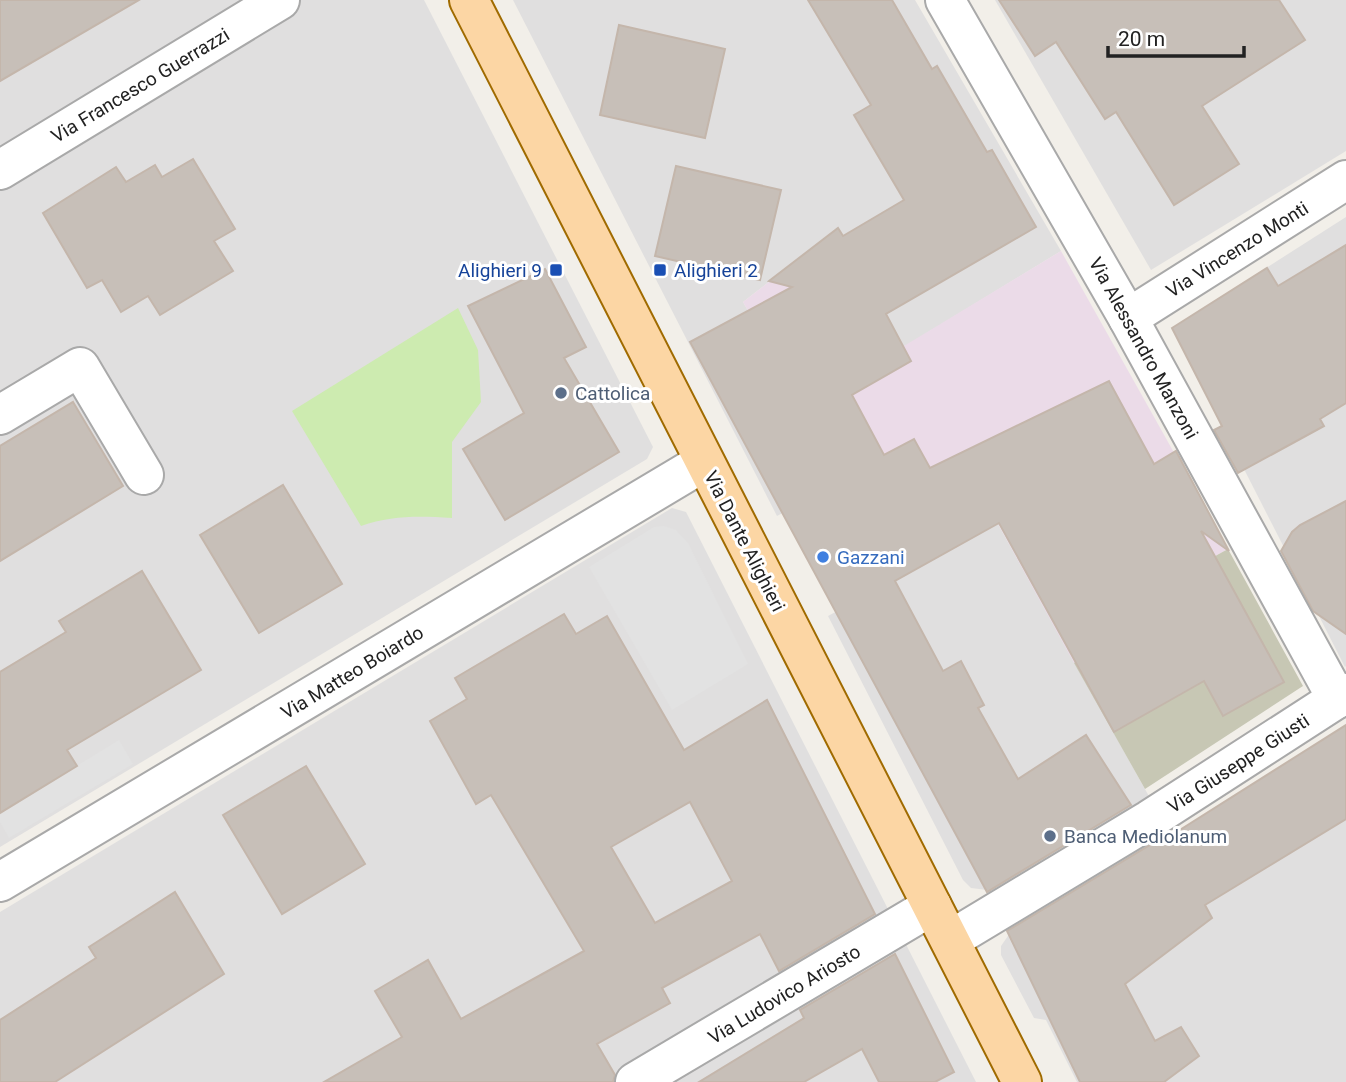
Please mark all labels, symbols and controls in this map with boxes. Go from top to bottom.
scale bar [1108,14,1244,58]
street label: Via Francesco Guerrazzi [47,23,234,148]
text: 20 m [1118,27,1165,51]
street label: Via Vincenzo Monti [1162,196,1313,302]
street label: Via Alessandro Manzoni [1084,253,1203,443]
place label: Alighieri 9 [458,259,542,282]
place label: Alighieri 2 [674,259,758,282]
marker: Alighieri 9 [548,262,564,278]
marker: Alighieri 2 [652,262,668,278]
place label: Cattolica [575,382,650,405]
marker: Cattolica [553,385,569,401]
street label: Via Dante Alighieri [699,467,790,615]
place label: Gazzani [837,546,905,569]
marker: Gazzani [815,549,831,565]
street label: Via Matteo Boiardo [277,621,428,724]
street label: Via Giuseppe Giusti [1163,709,1314,818]
place label: Banca Mediolanum [1064,825,1227,848]
marker: Banca Mediolanum [1042,828,1058,844]
street label: Via Ludovico Ariosto [704,940,865,1049]

